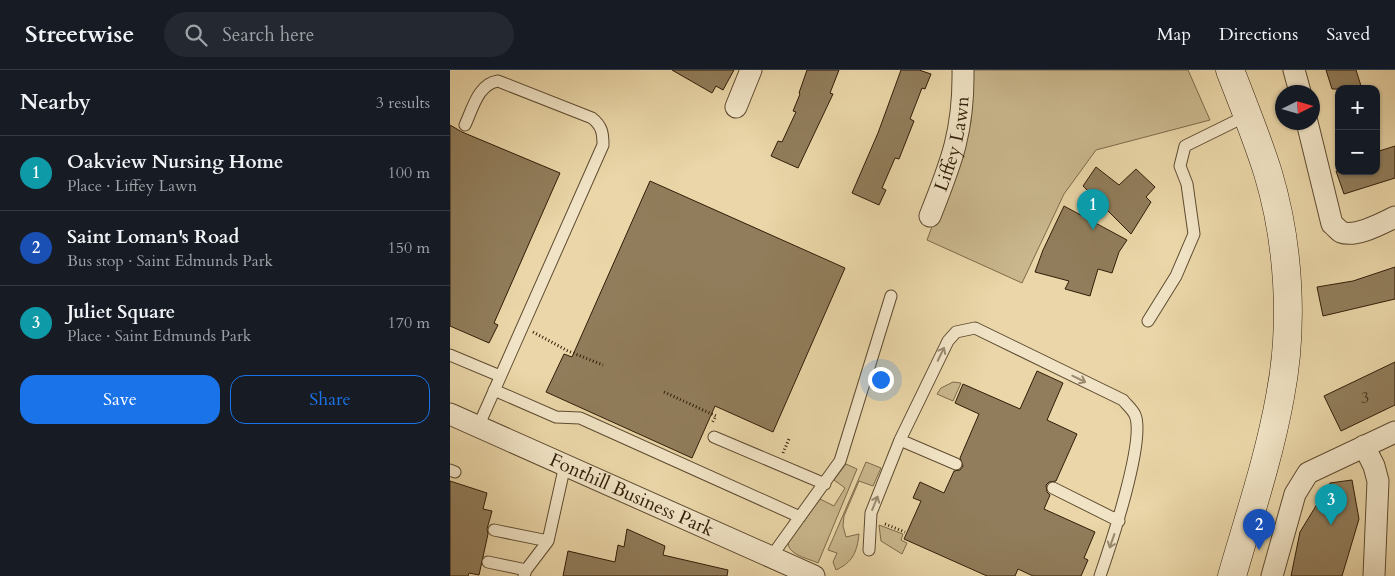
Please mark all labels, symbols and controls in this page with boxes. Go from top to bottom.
search box [164,12,514,57]
text: Streetwise [25,18,134,51]
icon: search [182,21,210,49]
text: Search here [222,22,314,48]
text: Map [1157,22,1191,47]
text: Directions [1219,22,1298,47]
text: Saved [1326,22,1370,47]
north arrow [1275,85,1320,130]
map controls [1335,85,1380,175]
button: + [1335,85,1380,130]
text: Nearby [20,88,91,117]
text: 3 results [376,92,430,114]
street label: Liffey Lawn [928,95,976,195]
button: − [1335,130,1380,175]
text: Oakview Nursing Home [67,149,283,175]
text: 1 [32,162,40,184]
text: 100 m [388,162,430,184]
text: Place · Liffey Lawn [67,175,197,197]
pin: 1 [1077,189,1109,230]
text: Saint Loman's Road [67,224,239,250]
text: 2 [32,237,40,259]
text: 150 m [388,237,430,259]
text: Bus stop · Saint Edmunds Park [67,250,273,272]
text: Juliet Square [67,299,175,325]
text: 3 [32,312,40,334]
text: 170 m [388,312,430,334]
text: Place · Saint Edmunds Park [67,325,251,347]
one-way arrow [937,347,947,362]
your location [868,367,894,393]
button: Save [20,375,220,424]
button: Share [230,375,430,424]
one-way arrow [1071,375,1086,384]
house number: 3 [1361,387,1369,409]
street label: Fonthill Business Park [545,447,719,543]
pin: 3 [1315,484,1347,525]
one-way arrow [871,496,881,511]
pin: 2 [1243,509,1275,550]
one-way arrow [1107,533,1116,548]

